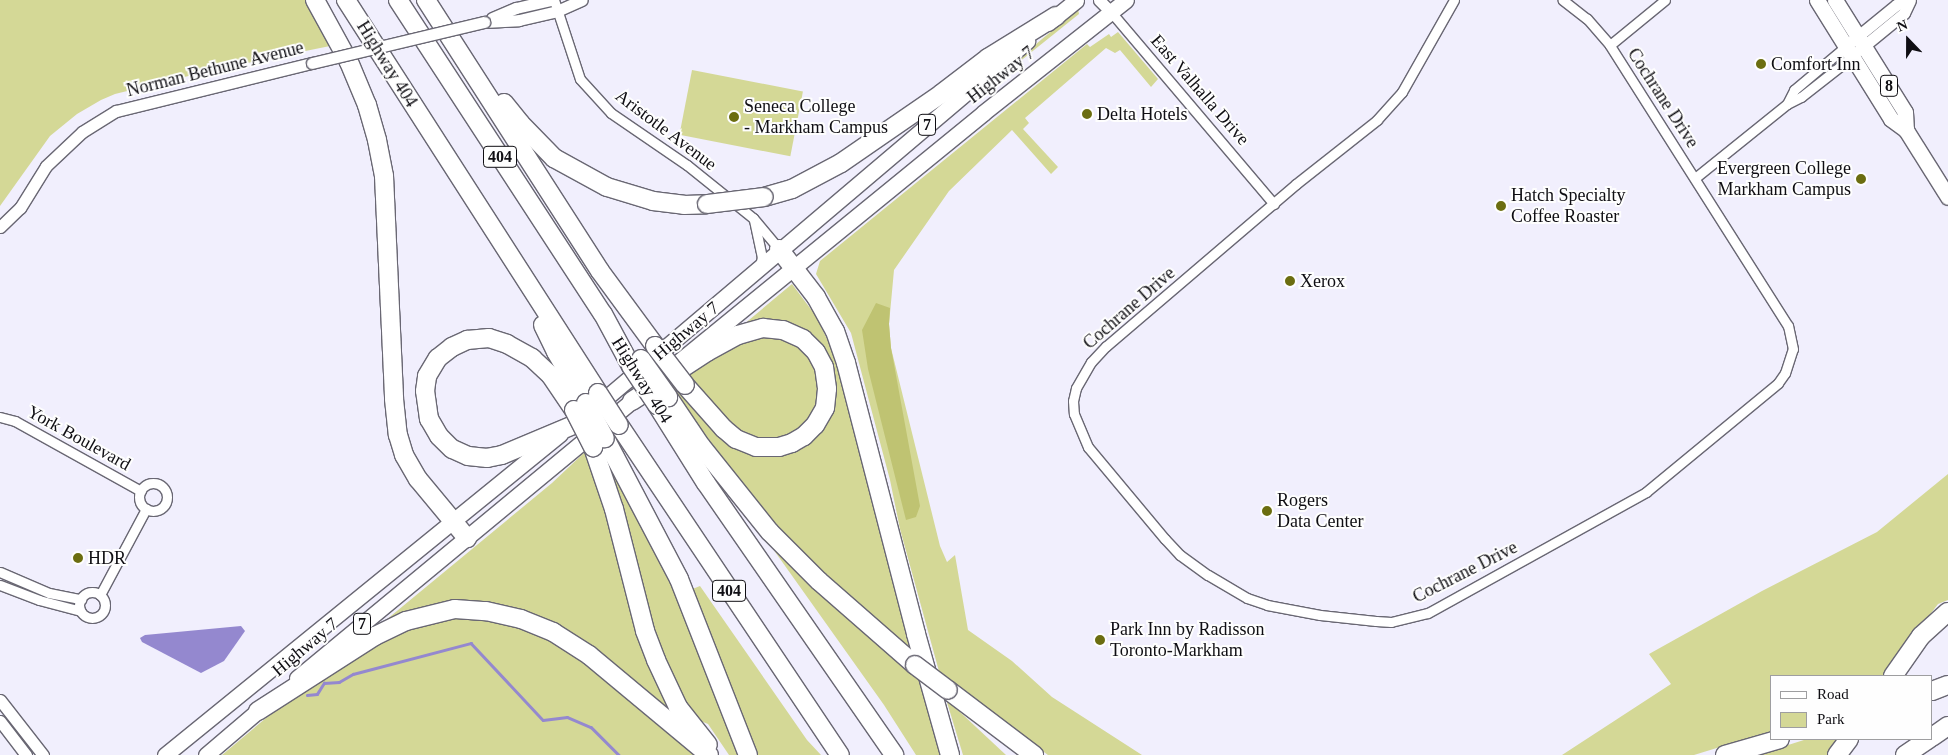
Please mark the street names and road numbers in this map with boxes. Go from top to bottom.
street label: Highway 404 [352,17,422,111]
street label: East Valhalla Drive [1146,30,1254,150]
street label: Norman Bethune Avenue [124,36,306,102]
street label: Highway 7 [963,42,1039,108]
street label: Cochrane Drive [1623,44,1703,152]
road number: 8 [1879,72,1899,100]
street label: Aristotle Avenue [611,85,721,175]
road number: 7 [917,112,937,138]
road number: 404 [482,144,518,170]
street label: Cochrane Drive [1079,262,1179,354]
street label: Highway 7 [649,297,723,365]
street label: Highway 404 [607,333,677,427]
street label: York Boulevard [24,401,134,475]
street label: Cochrane Drive [1409,536,1521,608]
road number: 404 [712,578,746,604]
road number: 7 [352,610,372,638]
street label: Highway 7 [268,613,342,681]

